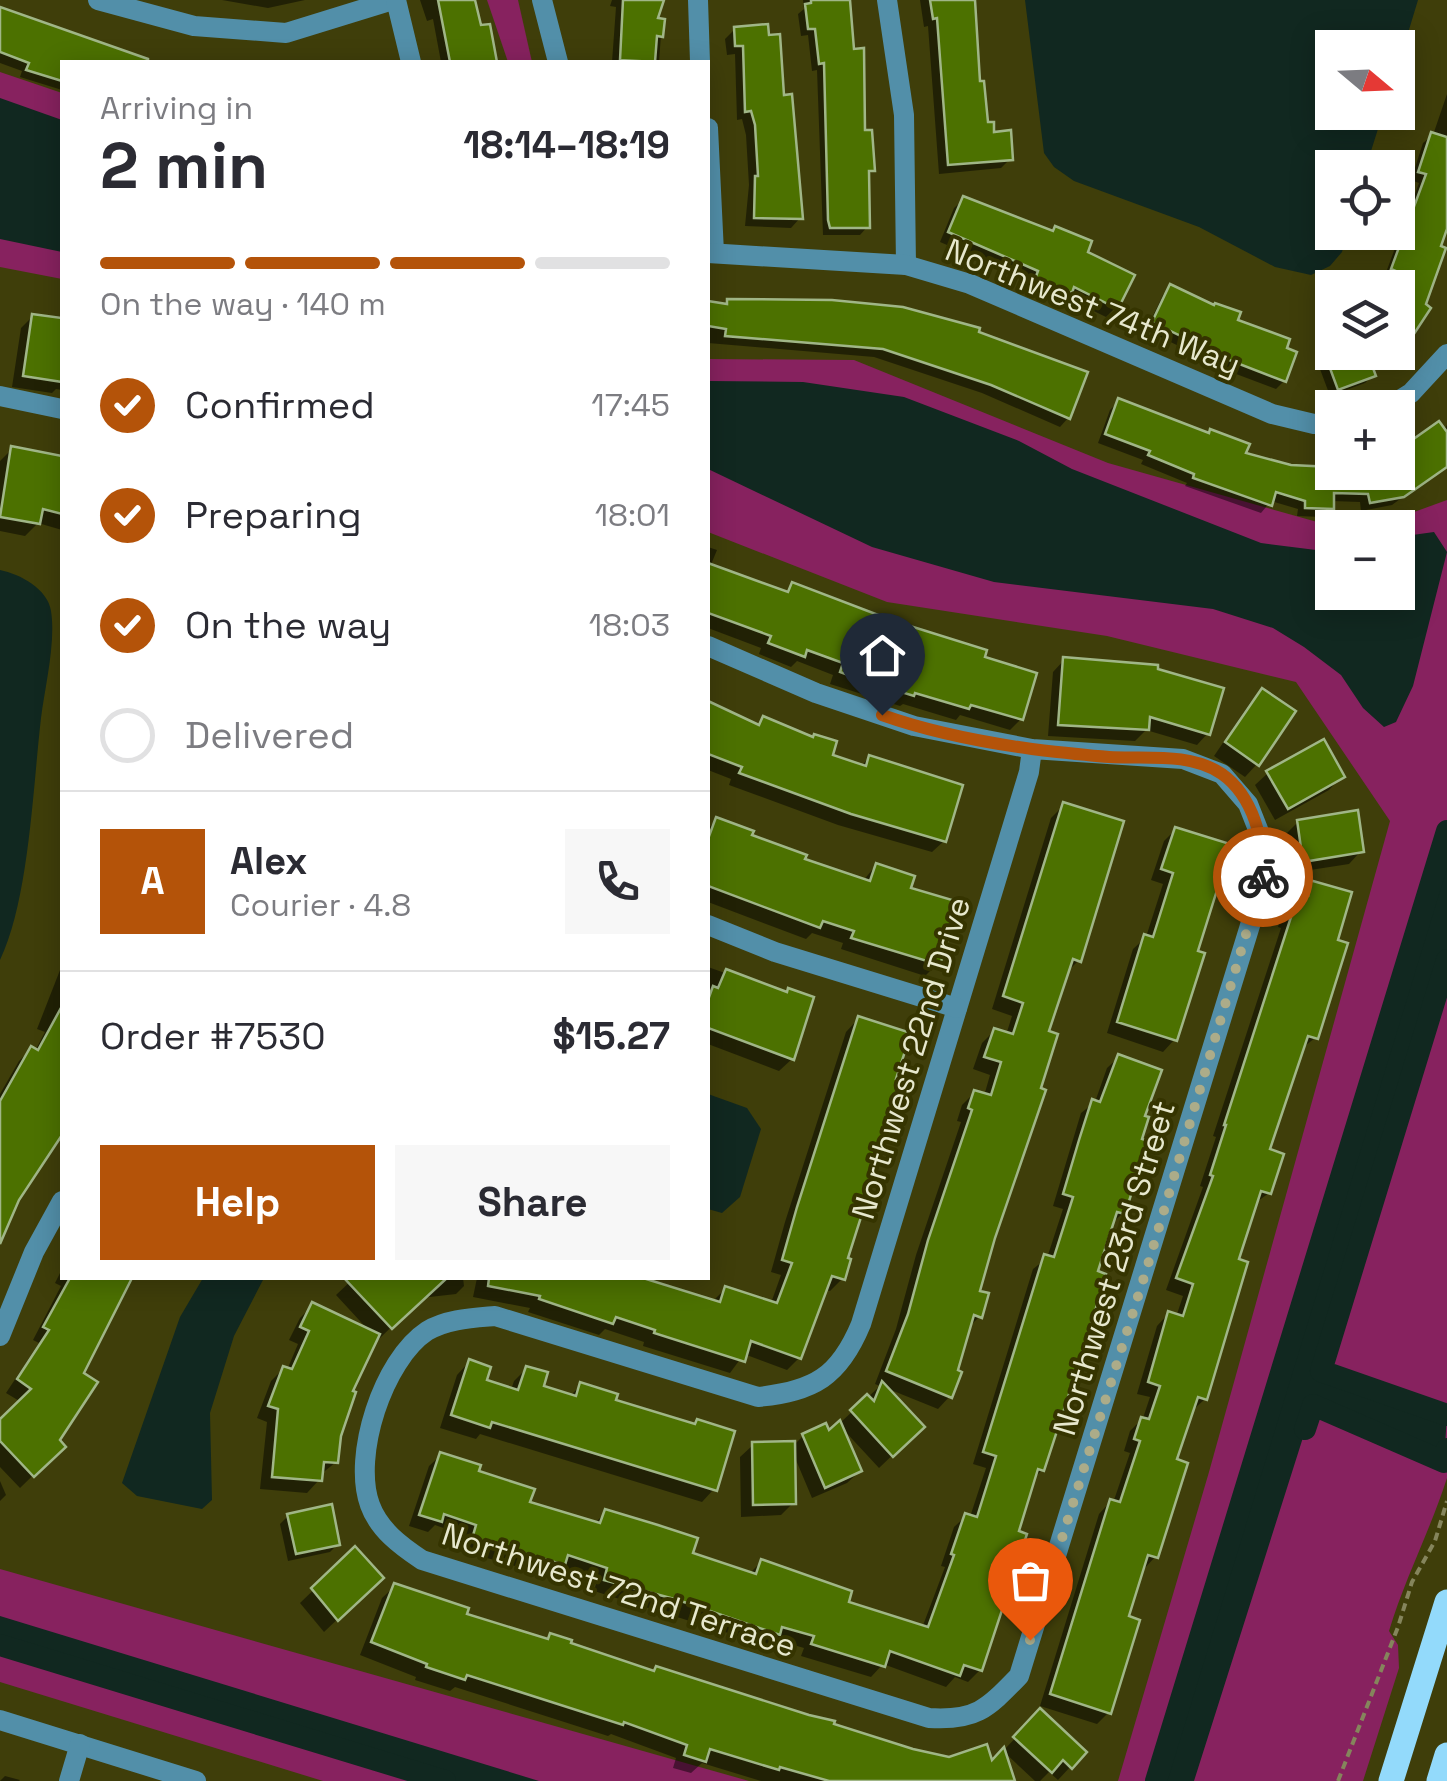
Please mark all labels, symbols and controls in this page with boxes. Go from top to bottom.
north arrow [1315,30,1415,130]
map controls [1315,30,1415,610]
text: Arriving in [100,88,253,128]
text: 18:14–18:19 [463,121,670,169]
text: 2 min [100,124,268,207]
button: locate [1315,150,1415,250]
street label: Northwest 74th Way [940,230,1246,384]
button: layers [1315,270,1415,370]
text: On the way · 140 m [100,284,386,324]
icon: check [100,378,155,433]
text: Confirmed [185,381,375,429]
text: 17:45 [591,385,670,425]
button: + [1315,390,1415,490]
icon: check [100,488,155,543]
text: Preparing [185,491,362,539]
text: 18:01 [595,495,670,535]
button: − [1315,510,1415,610]
icon: check [100,598,155,653]
text: On the way [185,601,391,649]
text: 18:03 [589,605,670,645]
pin [840,613,925,716]
icon: home [855,628,910,683]
text: Delivered [185,711,354,759]
courier [1213,827,1313,927]
button: phone [565,829,670,934]
text: Alex [230,837,307,885]
icon: bike [1236,850,1291,905]
text: A [140,857,165,905]
text: Courier · 4.8 [230,885,411,925]
street label: Northwest 22nd Drive [843,892,979,1224]
text: Order #7530 [100,1012,326,1060]
text: $15.27 [552,1012,670,1060]
street label: Northwest 23rd Street [1044,1096,1184,1440]
button: Help [100,1145,375,1260]
button: Share [395,1145,670,1260]
street label: Northwest 72nd Terrace [437,1514,801,1666]
pin [988,1538,1073,1641]
icon: bag [1003,1553,1058,1608]

